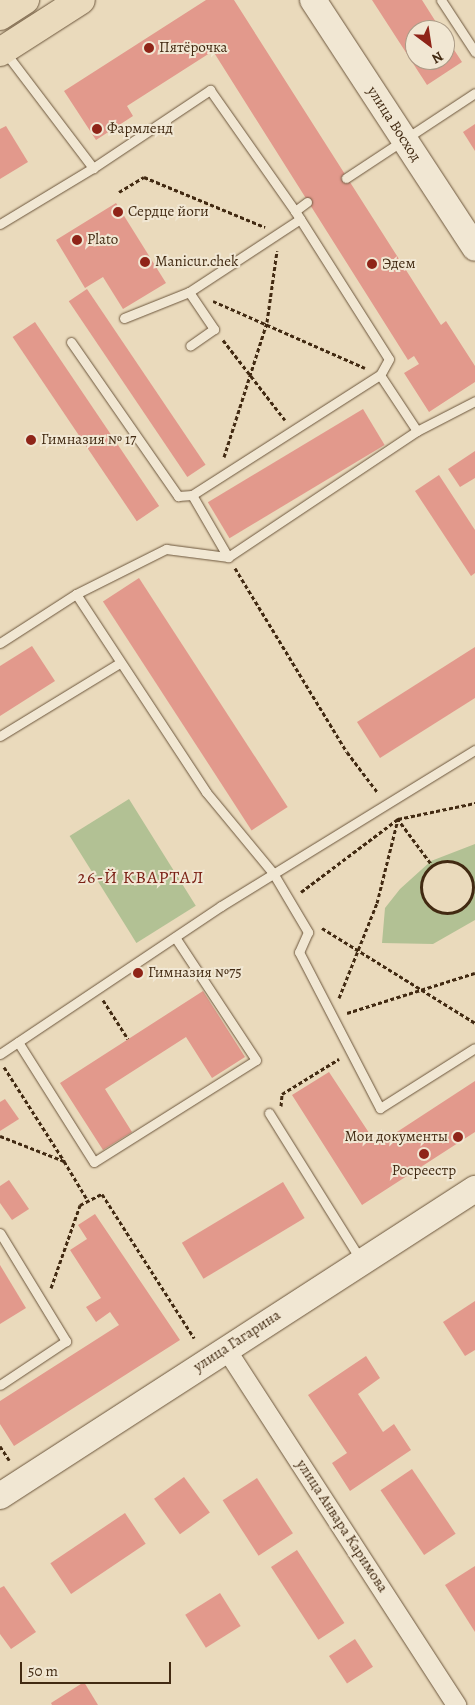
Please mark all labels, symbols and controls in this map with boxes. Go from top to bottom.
north arrow [405,20,455,70]
place label: Пятёрочка [159,39,227,57]
marker: Пятёрочка [143,42,155,54]
text: N [428,47,447,68]
street label: улица Восход [363,83,425,165]
place label: Фармленд [107,120,173,138]
marker: Фармленд [91,123,103,135]
place label: Сердце йоги [128,203,209,221]
marker: Сердце йоги [112,206,124,218]
place label: Plato [87,231,118,249]
marker: Plato [71,234,83,246]
place label: Manicur.chek [155,253,239,271]
place label: Эдем [382,255,416,273]
marker: Manicur.chek [139,256,151,268]
marker: Эдем [366,258,378,270]
place label: Гимназия № 17 [41,431,136,449]
marker: Гимназия № 17 [25,434,37,446]
district label: 26-Й КВАРТАЛ [76,866,206,888]
place label: Гимназия №75 [148,964,242,982]
marker: Гимназия №75 [132,967,144,979]
place label: Мои документы [344,1128,448,1146]
marker: Мои документы [452,1131,464,1143]
marker: Росреестр [418,1148,430,1160]
place label: Росреестр [392,1162,456,1180]
street label: улица Гагарина [190,1306,284,1376]
street label: улица Анвара Каримова [292,1456,392,1596]
scale bar [22,1652,174,1684]
text: 50 m [28,1661,58,1681]

